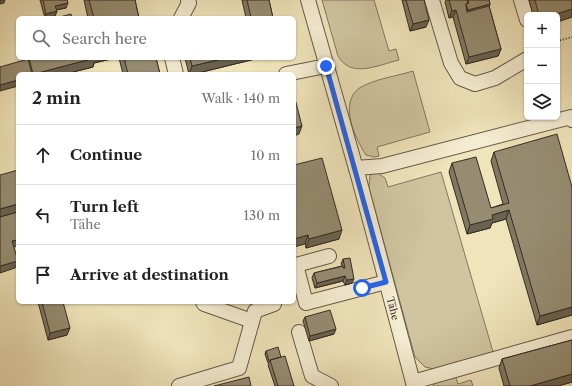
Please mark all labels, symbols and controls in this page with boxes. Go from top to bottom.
map controls [524,12,560,120]
button: + [524,12,560,48]
search box [16,16,296,60]
icon: search [30,27,52,49]
text: Search here [62,29,147,48]
button: − [524,48,560,84]
route end [317,57,335,75]
button: layers [524,84,560,120]
text: 2 min [32,88,81,108]
text: Walk · 140 m [202,90,280,106]
icon: ahead [32,144,54,166]
text: Continue [70,145,142,164]
text: 10 m [251,147,280,163]
text: Turn left [70,197,139,216]
icon: left [32,204,54,226]
text: 130 m [244,207,280,223]
text: Tähe [70,216,101,232]
icon: arrive [32,264,54,286]
text: Arrive at destination [70,265,229,284]
route start [353,279,371,297]
street label: Tähe [384,295,403,322]

